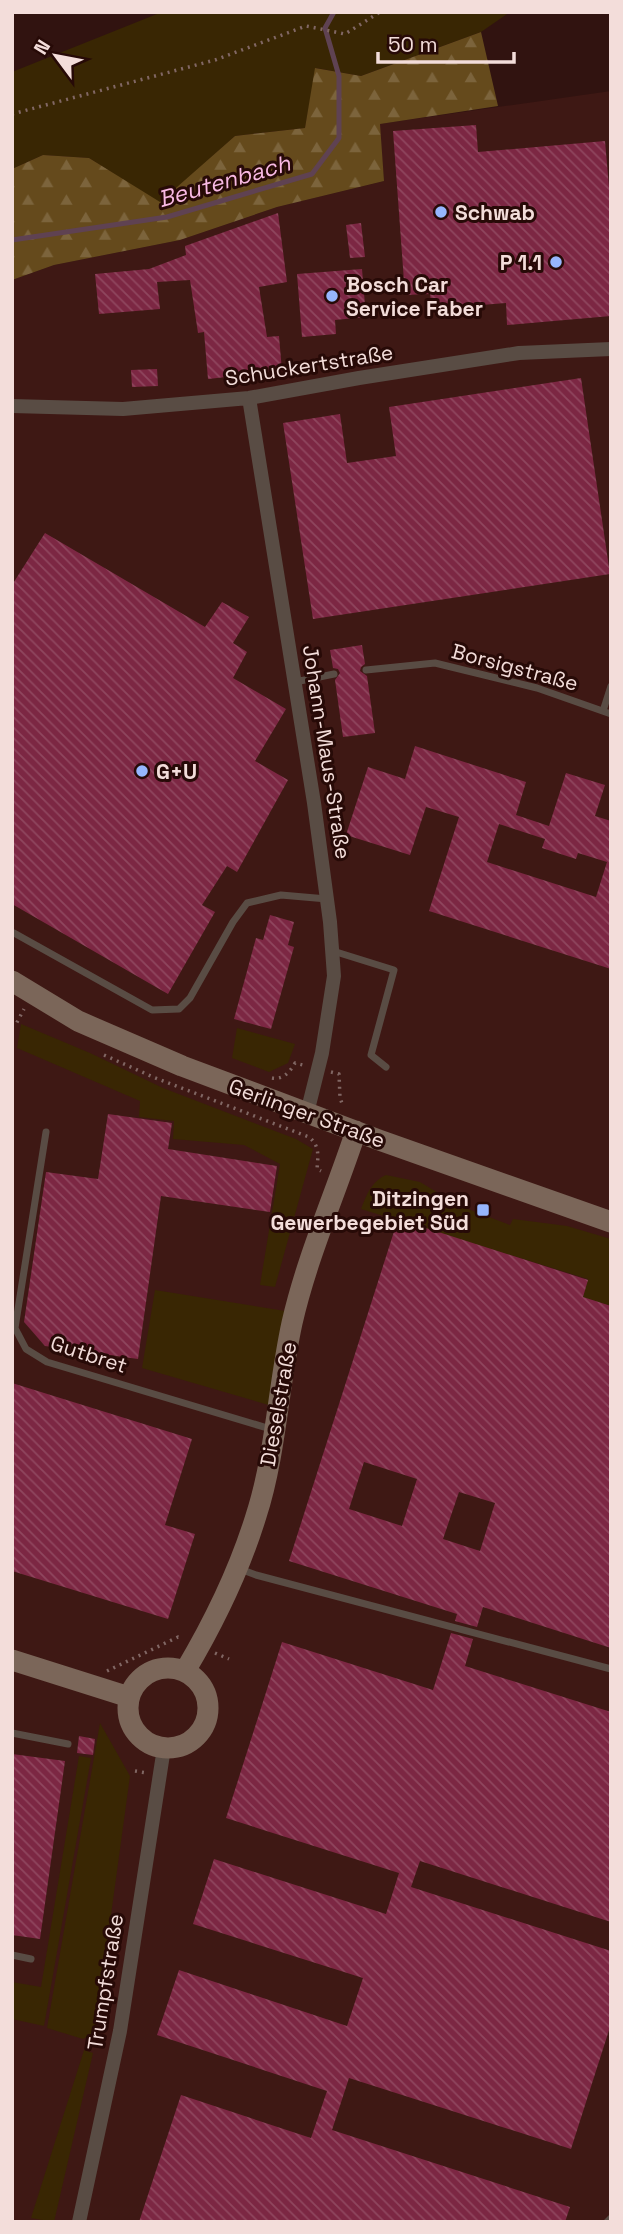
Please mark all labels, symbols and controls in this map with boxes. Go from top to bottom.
north arrow [21,21,91,91]
scale bar [378,21,514,65]
text: 50 m [388,31,438,58]
text: N [28,35,56,59]
water label: Beutenbach [154,148,295,214]
place label: Schwab [455,199,535,226]
marker: Schwab [433,204,449,220]
place label: P 1.1 [500,249,542,276]
marker: P 1.1 [548,254,564,270]
place label: Bosch Car Service Faber [346,271,483,322]
marker: Bosch Car Service Faber [324,288,340,304]
street label: Schuckertstraße [223,338,395,392]
street label: Borsigstraße [449,637,581,697]
street label: Johann-Maus-Straße [297,643,357,861]
place label: G+U [156,758,197,785]
marker: G+U [134,763,150,779]
street label: Gerlinger Straße [225,1072,389,1154]
place label: Ditzingen Gewerbegebiet Süd [270,1185,469,1236]
marker: Ditzingen Gewerbegebiet Süd [475,1202,491,1218]
street label: Gutbret [47,1329,131,1379]
street label: Dieselstraße [254,1340,302,1468]
street label: Trumpfstraße [81,1912,129,2052]

